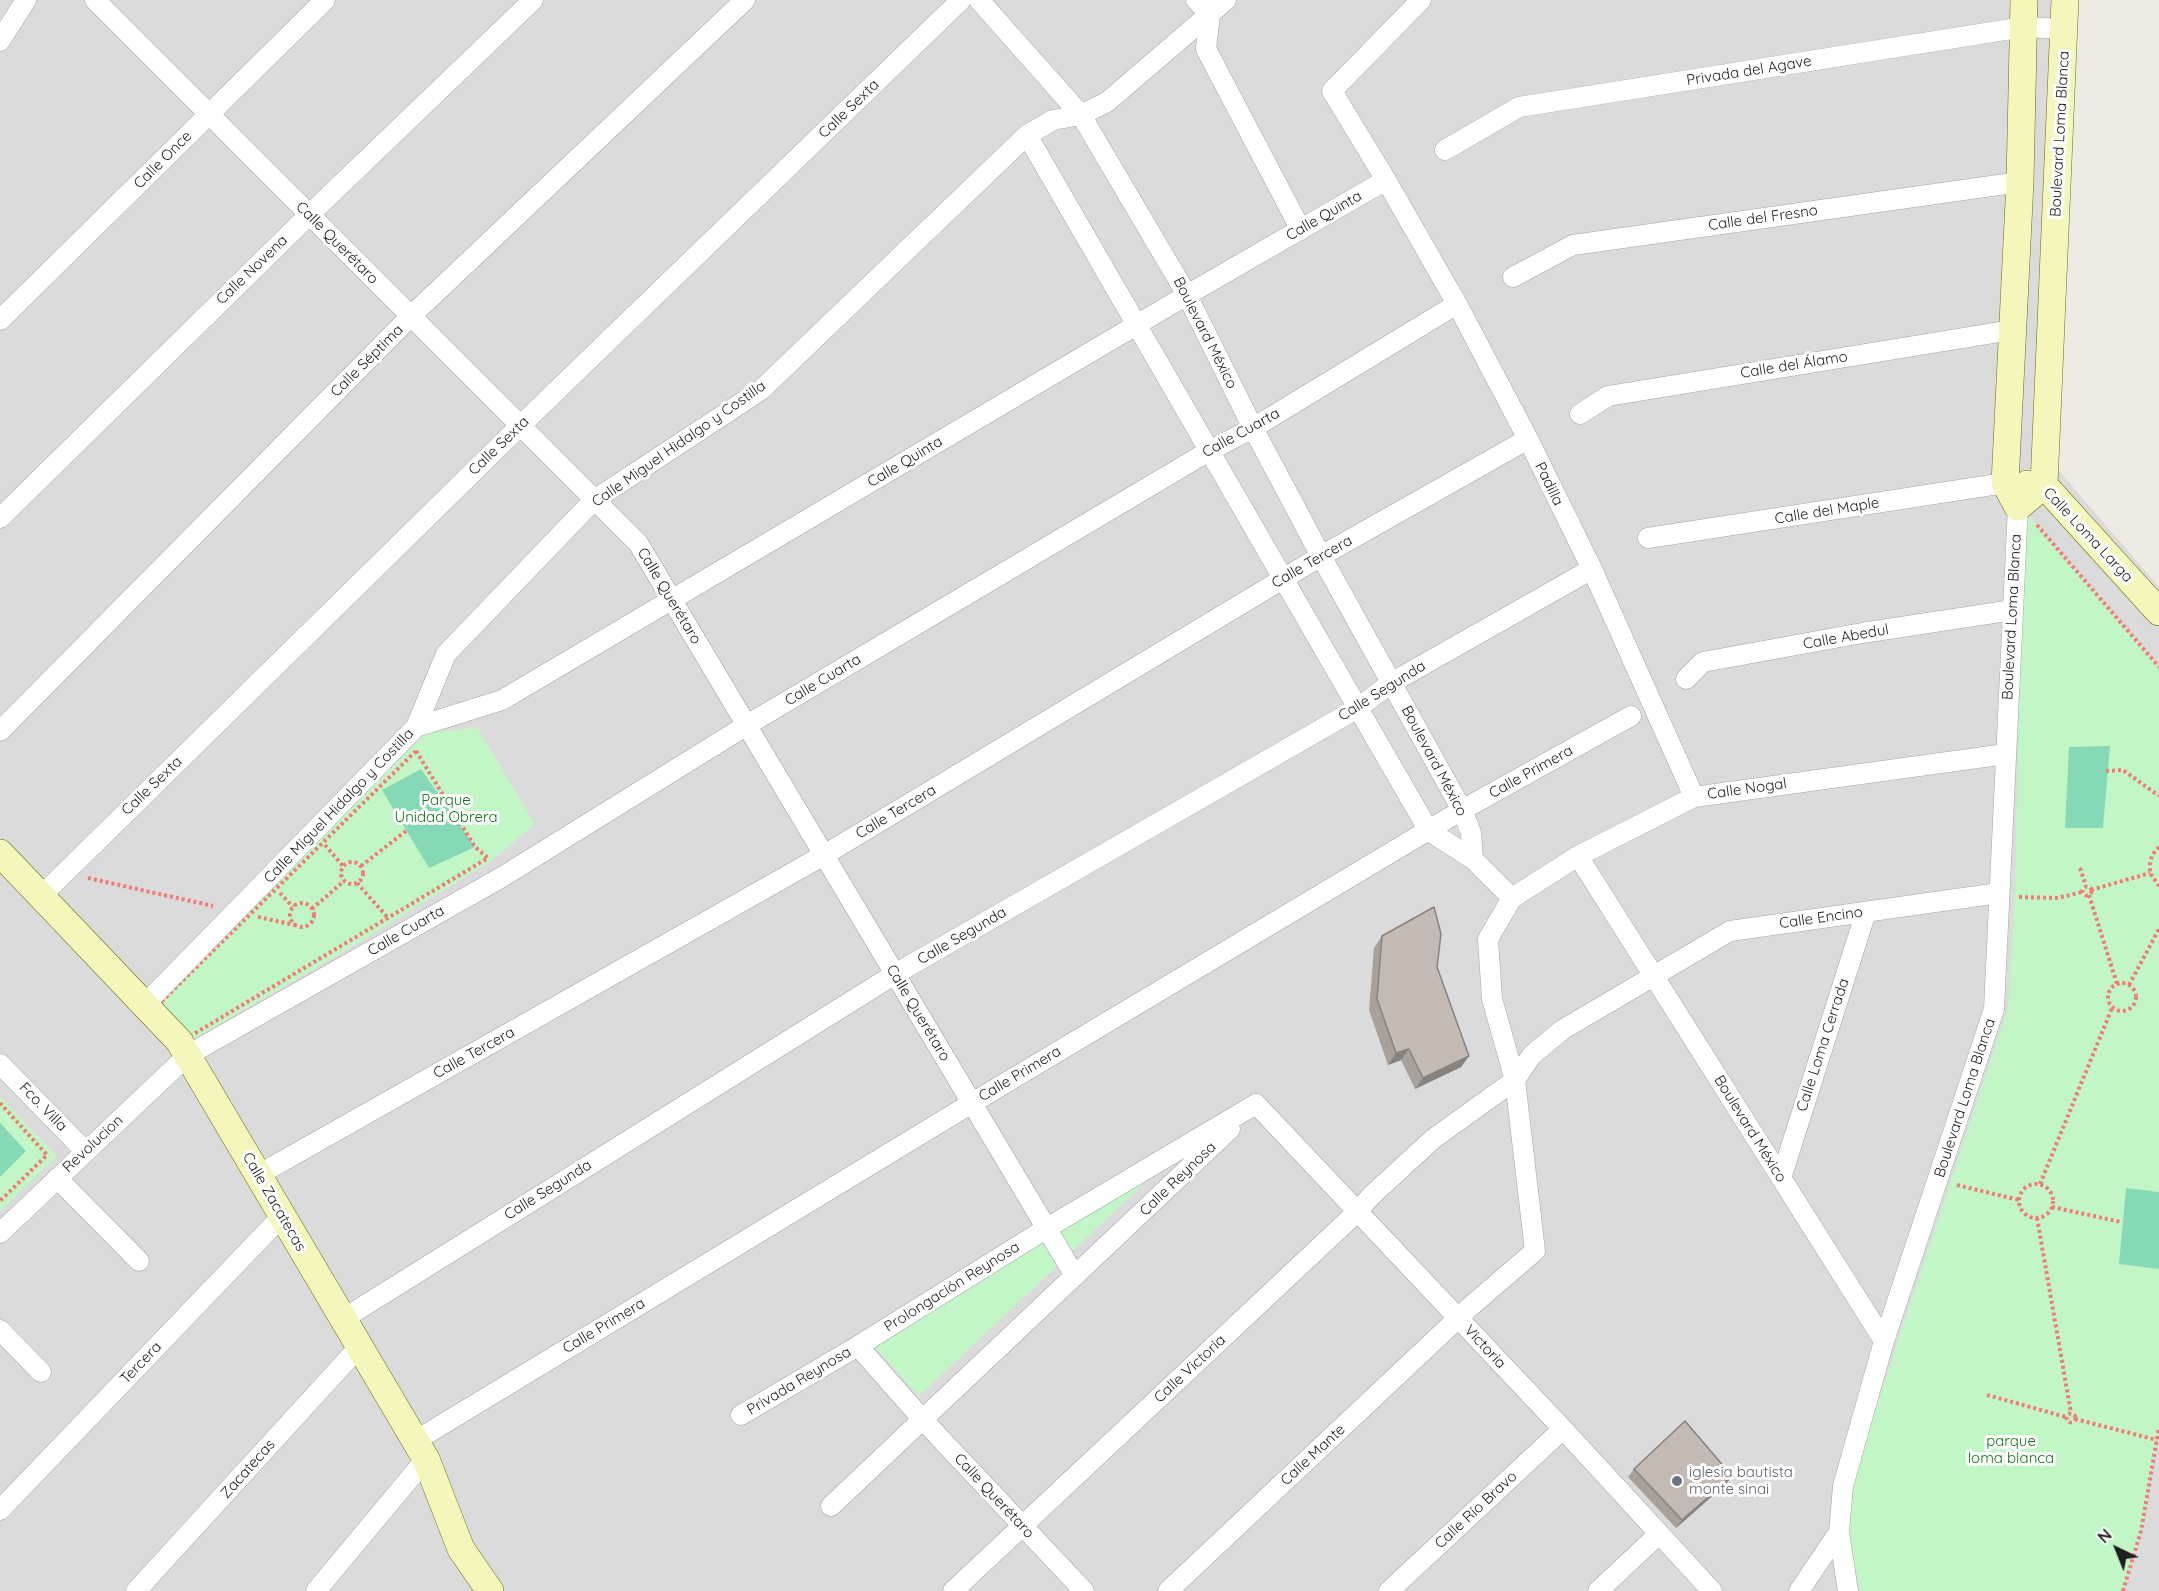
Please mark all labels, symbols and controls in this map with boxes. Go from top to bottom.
street label: Boulevard Loma Blanca [2047,50,2073,218]
street label: Privada del Agave [1685,52,1813,90]
street label: Calle Sexta [815,76,883,142]
street label: Calle Once [130,127,196,193]
street label: Calle Quinta [1283,187,1365,245]
street label: Calle Querétaro [292,198,382,288]
street label: Calle del Fresno [1707,201,1819,235]
street label: Calle Novena [213,232,291,308]
street label: Boulevard México [1169,274,1241,392]
street label: Calle Séptima [327,321,407,401]
street label: Calle del Álamo [1739,348,1849,382]
street label: Calle Miguel Hidalgo y Costilla [589,377,769,511]
street label: Calle Cuarta [1199,404,1283,462]
street label: Calle Sexta [465,413,533,479]
street label: Calle Quinta [864,433,946,491]
street label: Padilla [1531,459,1567,509]
street label: Calle Loma Larga [2039,484,2137,586]
street label: Calle del Maple [1773,494,1881,528]
street label: Calle Tercera [1268,532,1356,592]
street label: Boulevard Loma Blanca [1999,533,2025,701]
street label: Calle Querétaro [633,544,705,648]
street label: Calle Abedul [1802,621,1890,653]
street label: Calle Cuarta [782,650,864,710]
street label: Calle Segunda [1335,657,1429,725]
street label: Boulevard México [1397,703,1471,819]
street label: Calle Miguel Hidalgo y Costilla [260,725,418,887]
street label: Calle Primera [1486,742,1576,802]
street label: Calle Sexta [118,753,186,819]
street label: Calle Nogal [1706,775,1788,803]
street label: Calle Tercera [853,781,939,843]
park label: Parque Unidad Obrera [394,791,498,826]
street label: Calle Cuarta [364,902,448,960]
street label: Calle Segunda [914,903,1010,969]
street label: Calle Encino [1778,903,1864,933]
street label: Calle Querétaro [882,961,954,1065]
street label: Calle Loma Cerrada [1793,976,1853,1114]
street label: Boulevard Loma Blanca [1931,1016,1999,1180]
street label: Calle Tercera [430,1023,518,1083]
street label: Calle Primera [976,1042,1064,1106]
street label: Boulevard México [1710,1072,1790,1186]
street label: Fco. Villa [15,1079,71,1135]
street label: Revolucion [59,1112,127,1176]
street label: Calle Reynosa [1136,1138,1220,1220]
street label: Calle Zacatecas [238,1149,310,1255]
street label: Calle Segunda [501,1156,595,1224]
street label: Prolongación Reynosa [881,1238,1023,1336]
street label: Calle Primera [560,1294,648,1358]
street label: Victoria [1460,1321,1510,1373]
street label: Calle Victoria [1150,1331,1230,1407]
street label: Tercera [116,1338,166,1388]
street label: Privada Reynosa [744,1343,854,1419]
street label: Calle Mante [1277,1421,1349,1489]
park label: parque loma blanca [1968,1432,2054,1467]
street label: Zacatecas [217,1436,279,1502]
street label: Calle Querétaro [950,1450,1038,1542]
place label: iglesia bautista monte sinai [1689,1463,1793,1498]
street label: Calle Río Bravo [1431,1467,1521,1553]
marker: iglesia bautista monte sinai [1670,1474,1684,1488]
north arrow [2087,1519,2147,1579]
text: N [2094,1525,2116,1547]

